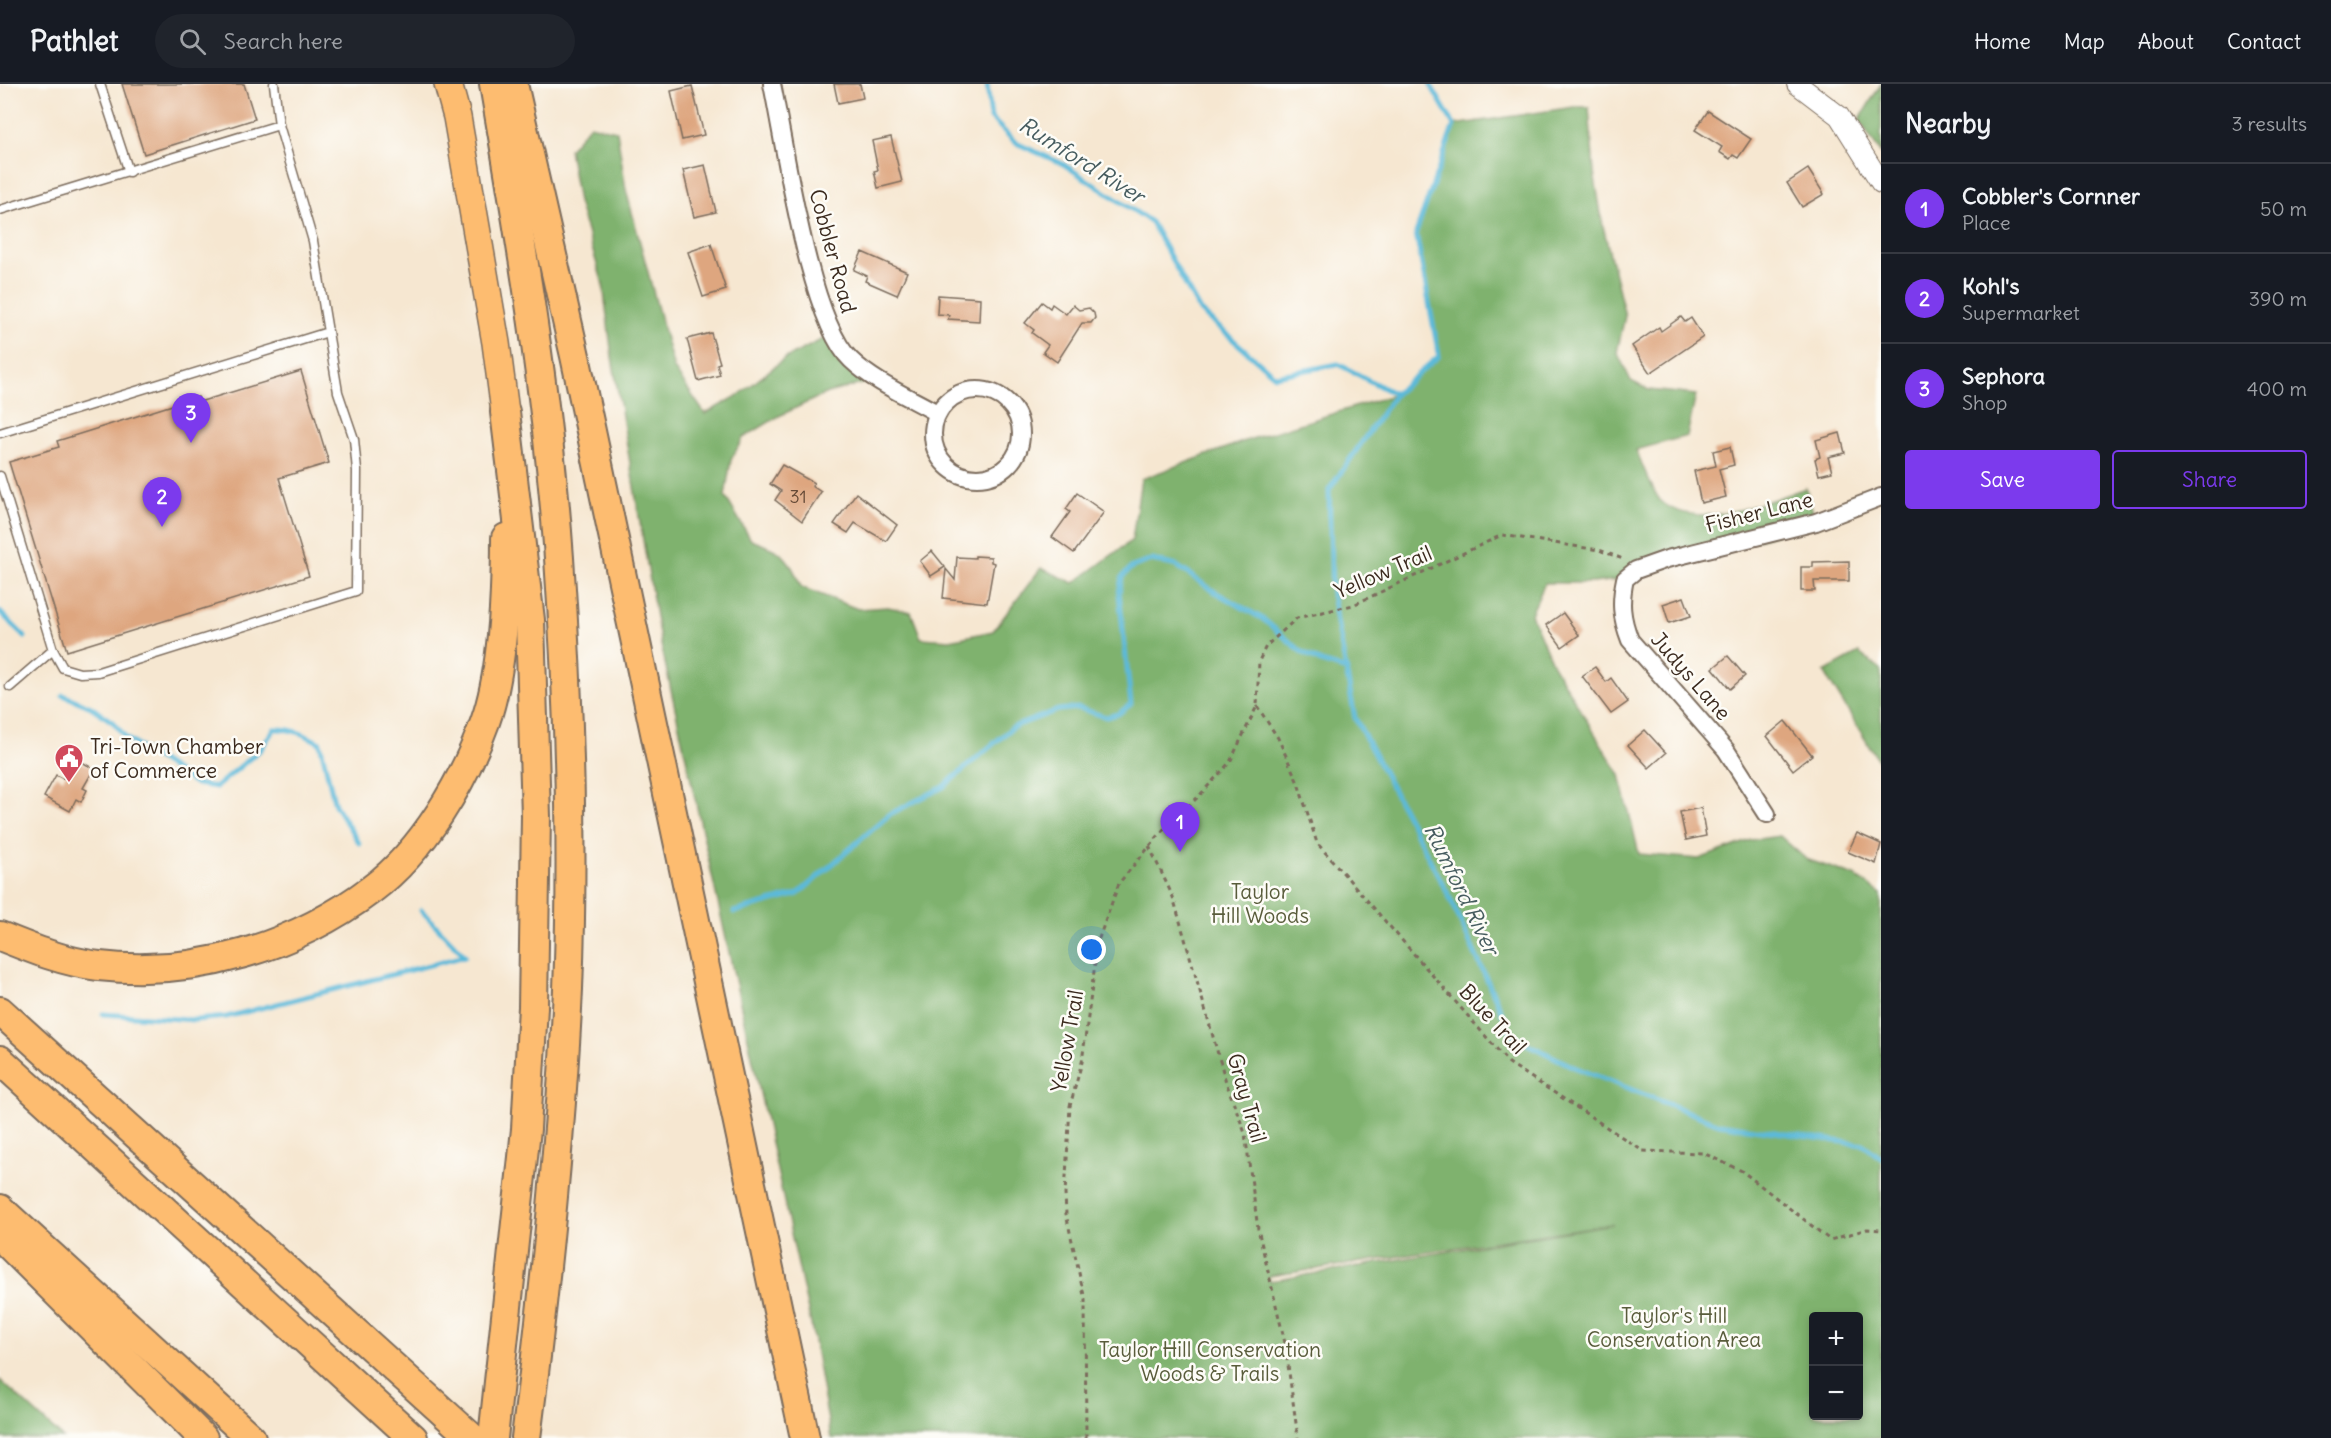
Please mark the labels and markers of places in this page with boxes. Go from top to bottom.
pin: 3 [172,394,210,443]
pin: 2 [142,478,182,527]
place label: Tri-Town Chamber of Commerce [90,733,264,784]
public building icon: Tri-Town Chamber of Commerce [53,742,85,784]
pin: 1 [1160,802,1200,852]

